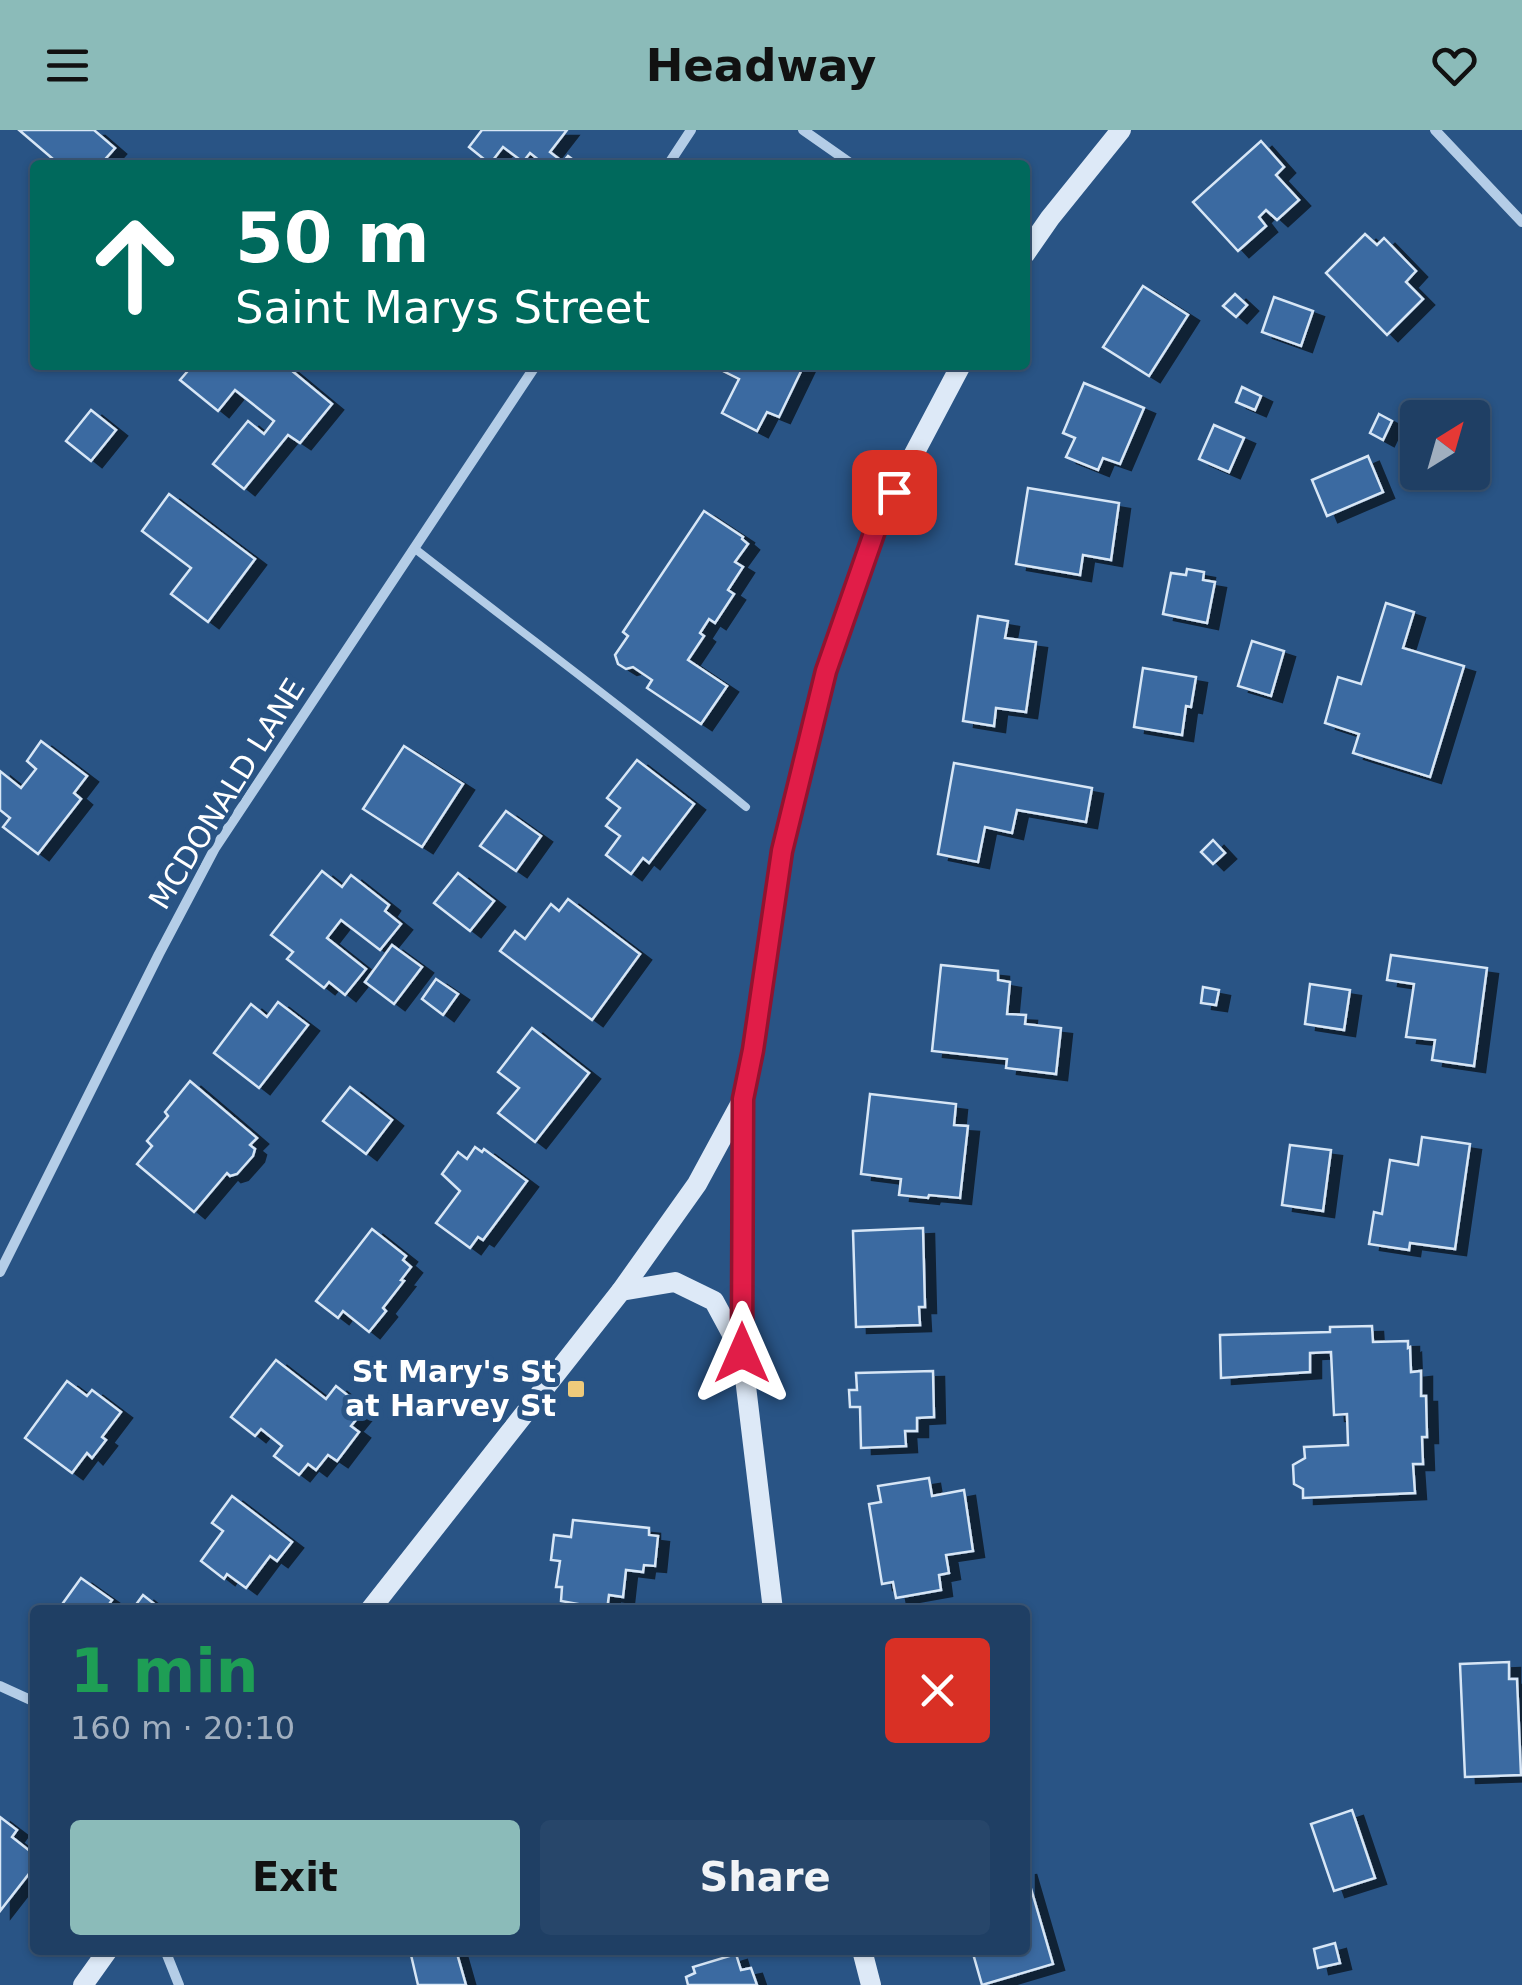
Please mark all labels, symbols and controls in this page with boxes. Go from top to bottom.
icon: menu [40,38,95,93]
icon: heart [1427,38,1482,93]
text: Headway [646,39,876,92]
text: 50 m [235,197,430,279]
icon: ahead [70,200,200,330]
text: Saint Marys Street [235,281,650,334]
north arrow [1400,400,1490,490]
map controls [1400,400,1490,490]
pin [852,450,937,535]
icon: arrive [867,465,922,520]
street label: MCDONALD LANE [141,672,312,915]
position arrow [690,1301,794,1405]
place label: St Mary's St at Harvey St [345,1354,556,1423]
marker: St Mary's St at Harvey St [565,1378,587,1400]
text: 1 min [70,1636,258,1706]
button: close [885,1638,990,1743]
text: 160 m · 20:10 [70,1709,295,1747]
button: Exit [70,1820,520,1935]
button: Share [540,1820,990,1935]

